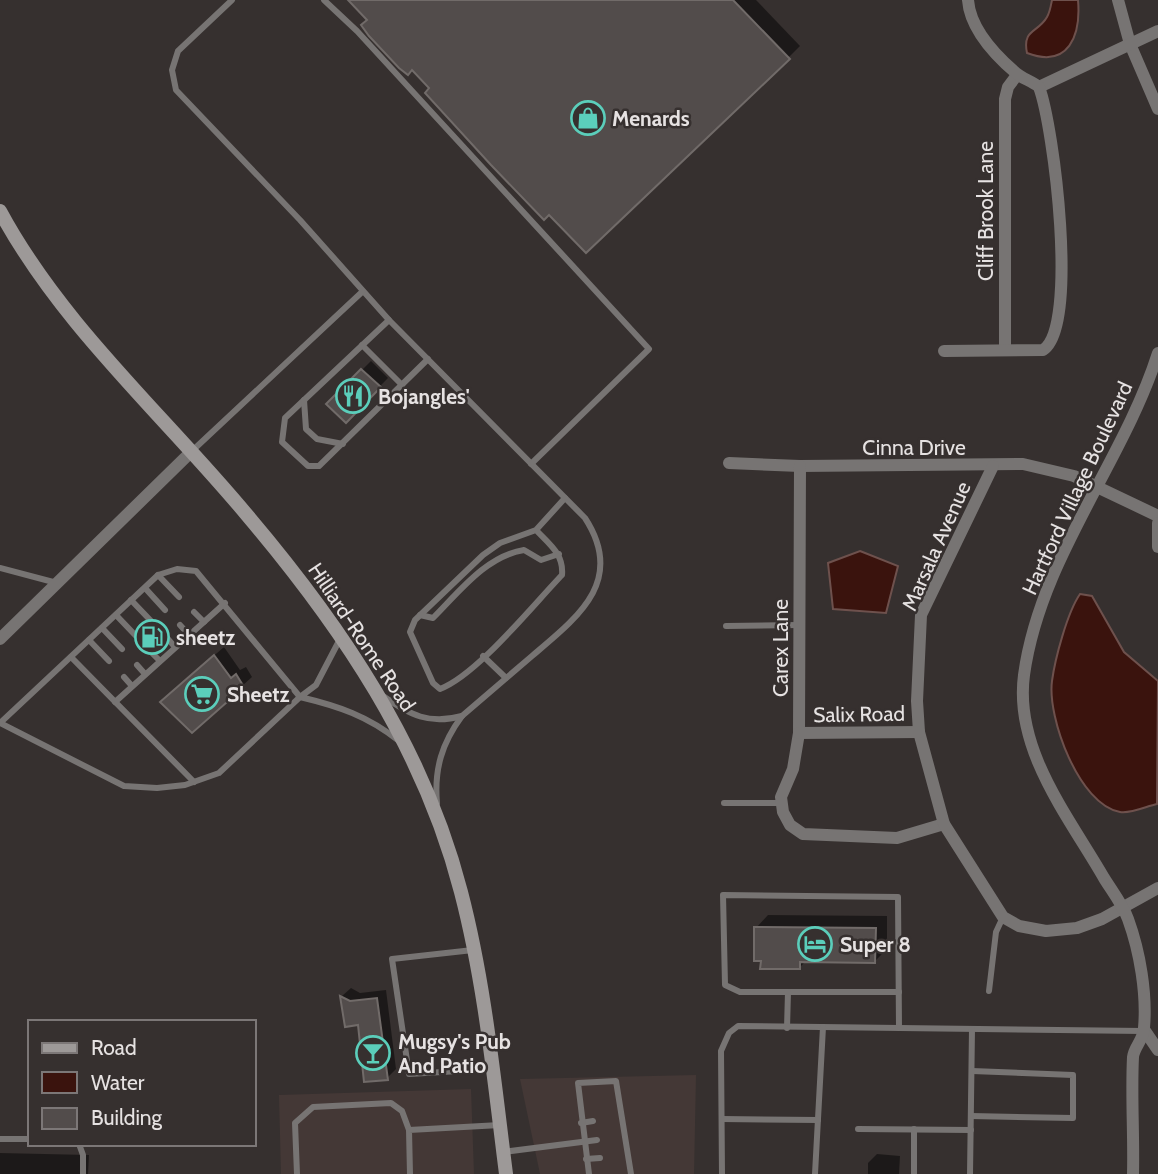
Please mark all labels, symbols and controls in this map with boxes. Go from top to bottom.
shop icon: Menards [569,99,607,137]
place label: Menards [612,106,690,131]
street label: Cliff Brook Lane [973,141,998,281]
restaurant icon: Bojangles' [334,377,372,415]
street label: Hartford Village Boulevard [1017,377,1137,599]
place label: Bojangles' [378,384,470,409]
street label: Cinna Drive [862,435,966,460]
street label: Marsala Avenue [896,477,976,614]
street label: Hilliard-Rome Road [303,558,421,716]
street label: Carex Lane [768,599,793,697]
fuel station icon: sheetz [133,618,171,656]
place label: sheetz [176,625,235,650]
supermarket icon: Sheetz [183,675,221,713]
place label: Sheetz [227,682,289,707]
street label: Salix Road [813,701,905,727]
hotel icon: Super 8 [796,925,834,963]
place label: Super 8 [840,932,911,957]
legend [28,1020,256,1146]
place label: Mugsy's Pub And Patio [398,1029,511,1078]
bar icon: Mugsy's Pub And Patio [354,1034,392,1072]
text: Road [91,1035,137,1060]
text: Water [91,1070,145,1095]
text: Building [91,1105,163,1130]

